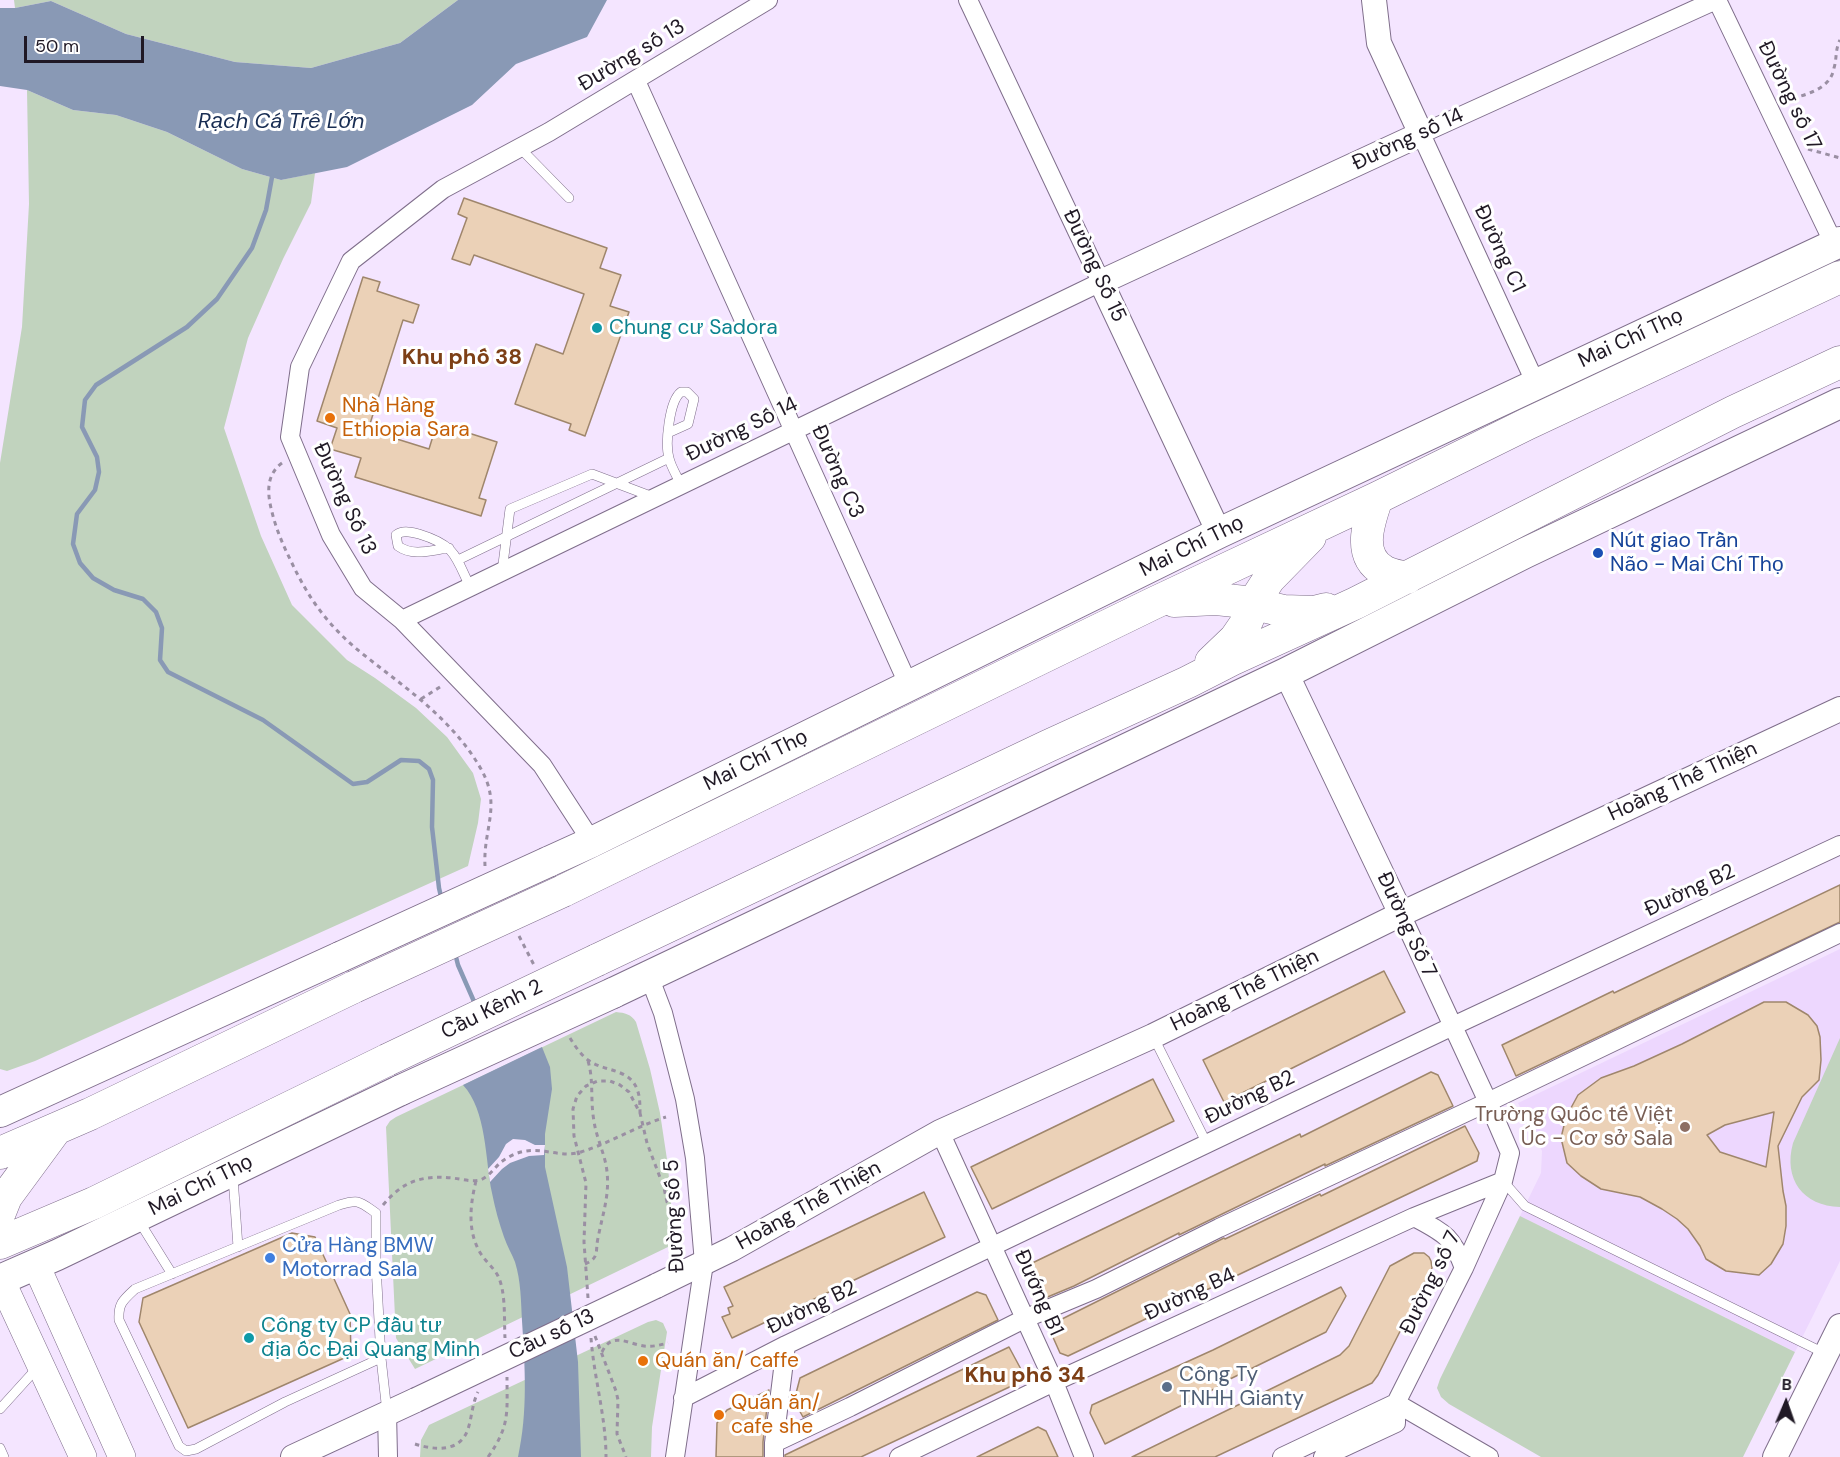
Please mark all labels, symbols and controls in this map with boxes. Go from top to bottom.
street label: Đường số 13 [574,14,690,98]
scale bar [27,24,147,62]
text: 50 m [35,34,79,58]
street label: Đường số 17 [1752,37,1826,155]
street label: Đường số 14 [1348,103,1468,177]
water label: Rạch Cá Trê Lớn [198,109,364,135]
street label: Đường C1 [1468,201,1530,297]
street label: Đường Số 15 [1057,206,1131,326]
street label: Mai Chí Thọ [1575,304,1687,374]
place label: Chung cư Sadora [609,315,778,341]
marker: Chung cư Sadora [590,321,604,335]
district label: Khu phố 38 [402,345,522,371]
street label: Đường Số 14 [682,392,802,468]
place label: Nhà Hàng Ethiopia Sara [342,393,470,443]
marker: Nhà Hàng Ethiopia Sara [323,411,337,425]
street label: Đường C3 [805,421,869,523]
street label: Đường Số 13 [307,439,381,559]
street label: Mai Chí Thọ [1136,511,1248,583]
place label: Nút giao Trần Não - Mai Chí Thọ [1610,528,1784,578]
marker: Nút giao Trần Não - Mai Chí Thọ [1591,546,1605,560]
street label: Mai Chí Thọ [700,725,812,797]
street label: Hoàng Thế Thiện [1604,736,1762,828]
street label: Đường B2 [1641,859,1739,923]
street label: Đường Số 7 [1371,868,1441,982]
street label: Hoàng Thế Thiện [1167,944,1323,1038]
street label: Cầu Kênh 2 [437,975,547,1045]
street label: Đường B2 [1201,1065,1299,1131]
place label: Trường Quốc tế Việt Úc - Cơ sở Sala [1475,1102,1673,1152]
marker: Trường Quốc tế Việt Úc - Cơ sở Sala [1678,1120,1692,1134]
street label: Mai Chí Thọ [145,1150,257,1222]
street label: Hoàng Thế Thiện [732,1156,886,1256]
street label: Đường số 5 [659,1159,691,1273]
street label: Đường số 7 [1395,1227,1467,1339]
place label: Cửa Hàng BMW Motorrad Sala [282,1233,434,1283]
street label: Đướng B1 [1008,1246,1068,1340]
marker: Cửa Hàng BMW Motorrad Sala [263,1251,277,1265]
street label: Đường B4 [1140,1263,1240,1327]
street label: Đường B2 [763,1275,861,1341]
street label: Cầu số 13 [505,1304,599,1366]
place label: Công ty CP đầu tư địa ốc Đại Quang Minh [261,1313,480,1363]
marker: Công ty CP đầu tư địa ốc Đại Quang Minh [242,1331,256,1345]
place label: Quán ăn/ caffe [655,1348,799,1374]
marker: Quán ăn/ caffe [636,1354,650,1368]
place label: Công Ty TNHH Gianty [1179,1362,1304,1412]
district label: Khu phố 34 [965,1363,1085,1389]
north arrow [1756,1373,1816,1433]
text: B [1781,1374,1792,1395]
marker: Công Ty TNHH Gianty [1160,1380,1174,1394]
place label: Quán ăn/ cafe she [731,1390,820,1440]
marker: Quán ăn/ cafe she [712,1408,726,1422]

